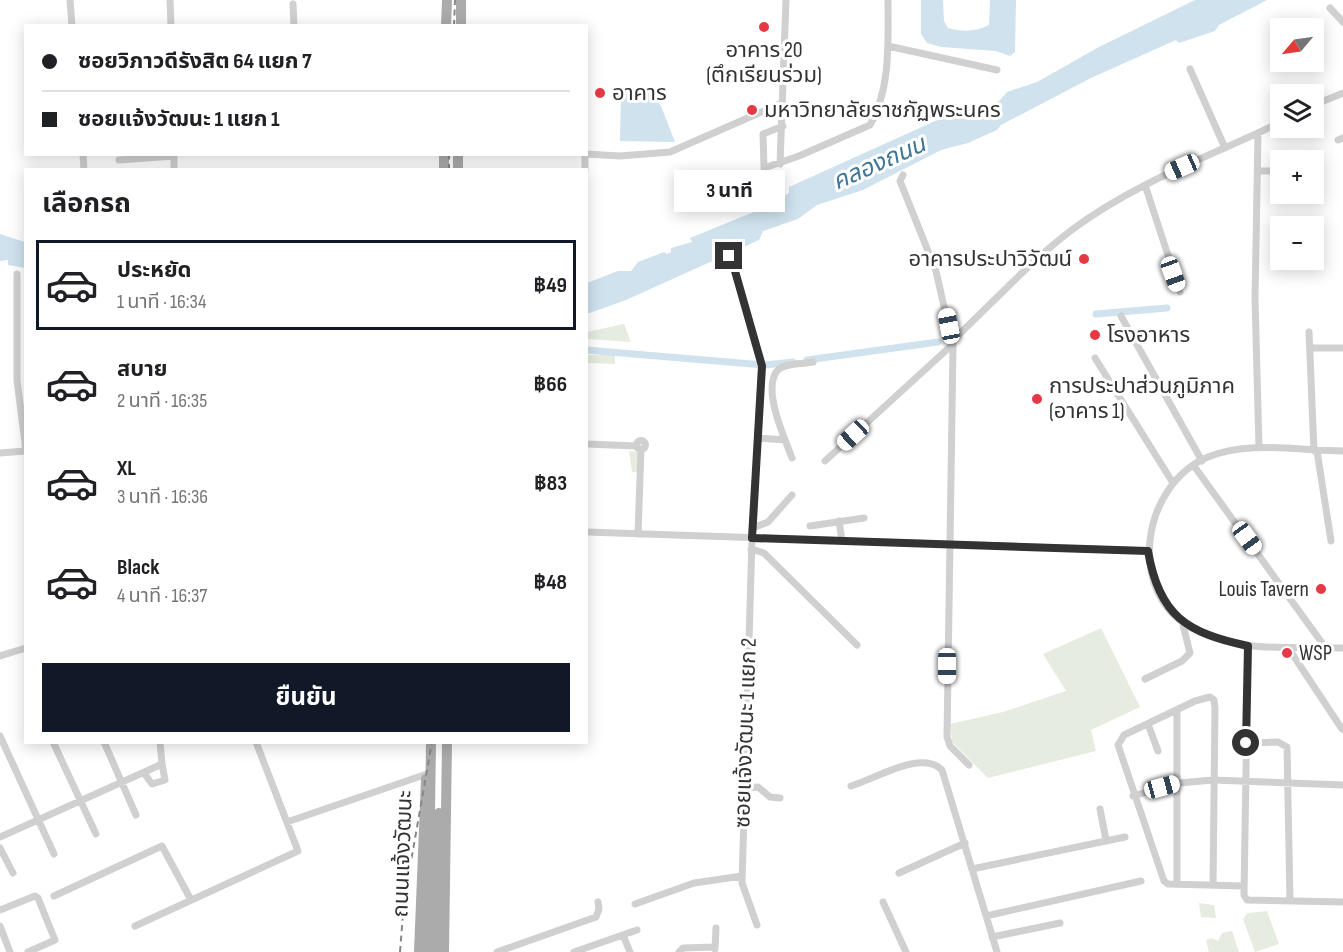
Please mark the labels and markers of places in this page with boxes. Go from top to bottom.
marker: อาคาร 20 (ตึกเรียนร่วม) [757,20,771,34]
place label: อาคาร 20 (ตึกเรียนร่วม) [706,37,822,89]
place label: อาคาร [612,80,667,107]
marker: อาคาร [593,86,607,100]
place label: มหาวิทยาลัยราชภัฏพระนคร [764,97,1001,124]
marker: มหาวิทยาลัยราชภัฏพระนคร [745,103,759,117]
place label: อาคารประปาวิวัฒน์ [909,246,1072,273]
marker: อาคารประปาวิวัฒน์ [1077,252,1091,266]
place label: โรงอาหาร [1107,322,1190,349]
marker: โรงอาหาร [1088,328,1102,342]
place label: การประปาส่วนภูมิภาค (อาคาร 1) [1049,373,1235,425]
marker: การประปาส่วนภูมิภาค (อาคาร 1) [1030,392,1044,406]
place label: Louis Tavern [1219,576,1309,603]
marker: Louis Tavern [1314,582,1328,596]
place label: WSP [1299,640,1332,667]
marker: WSP [1280,646,1294,660]

